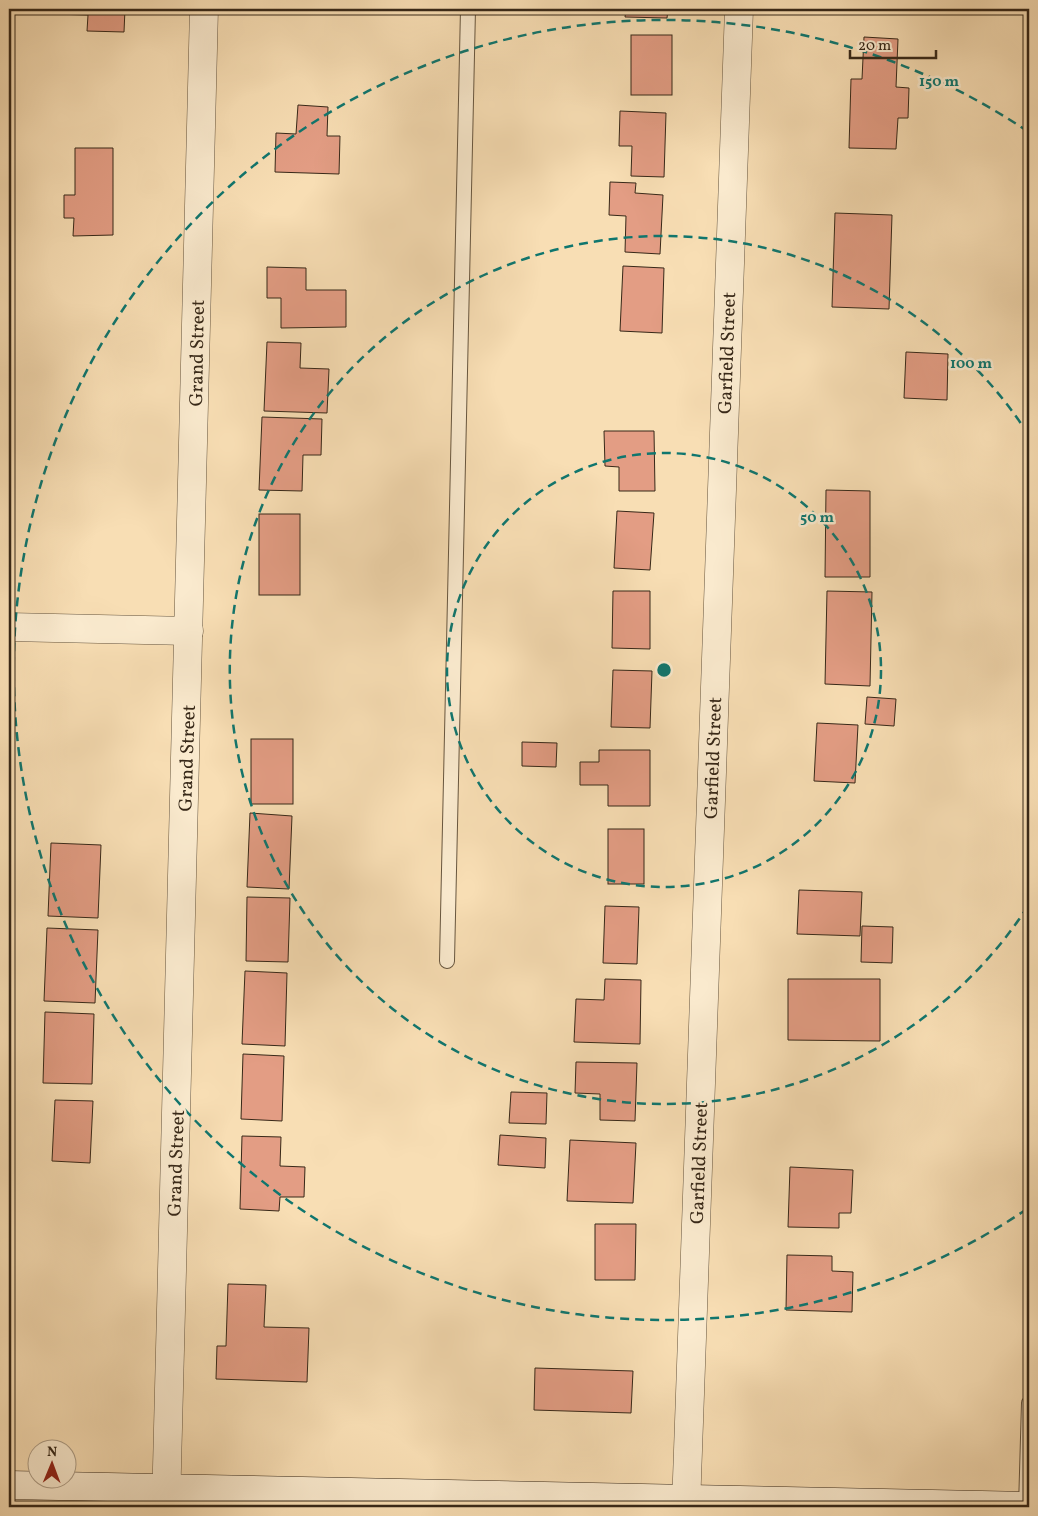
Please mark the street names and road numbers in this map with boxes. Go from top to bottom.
street label: Garfield Street [713,291,743,415]
street label: Grand Street [184,299,212,407]
street label: Garfield Street [699,696,729,820]
street label: Grand Street [173,704,203,812]
street label: Garfield Street [685,1101,715,1225]
street label: Grand Street [162,1109,192,1217]

